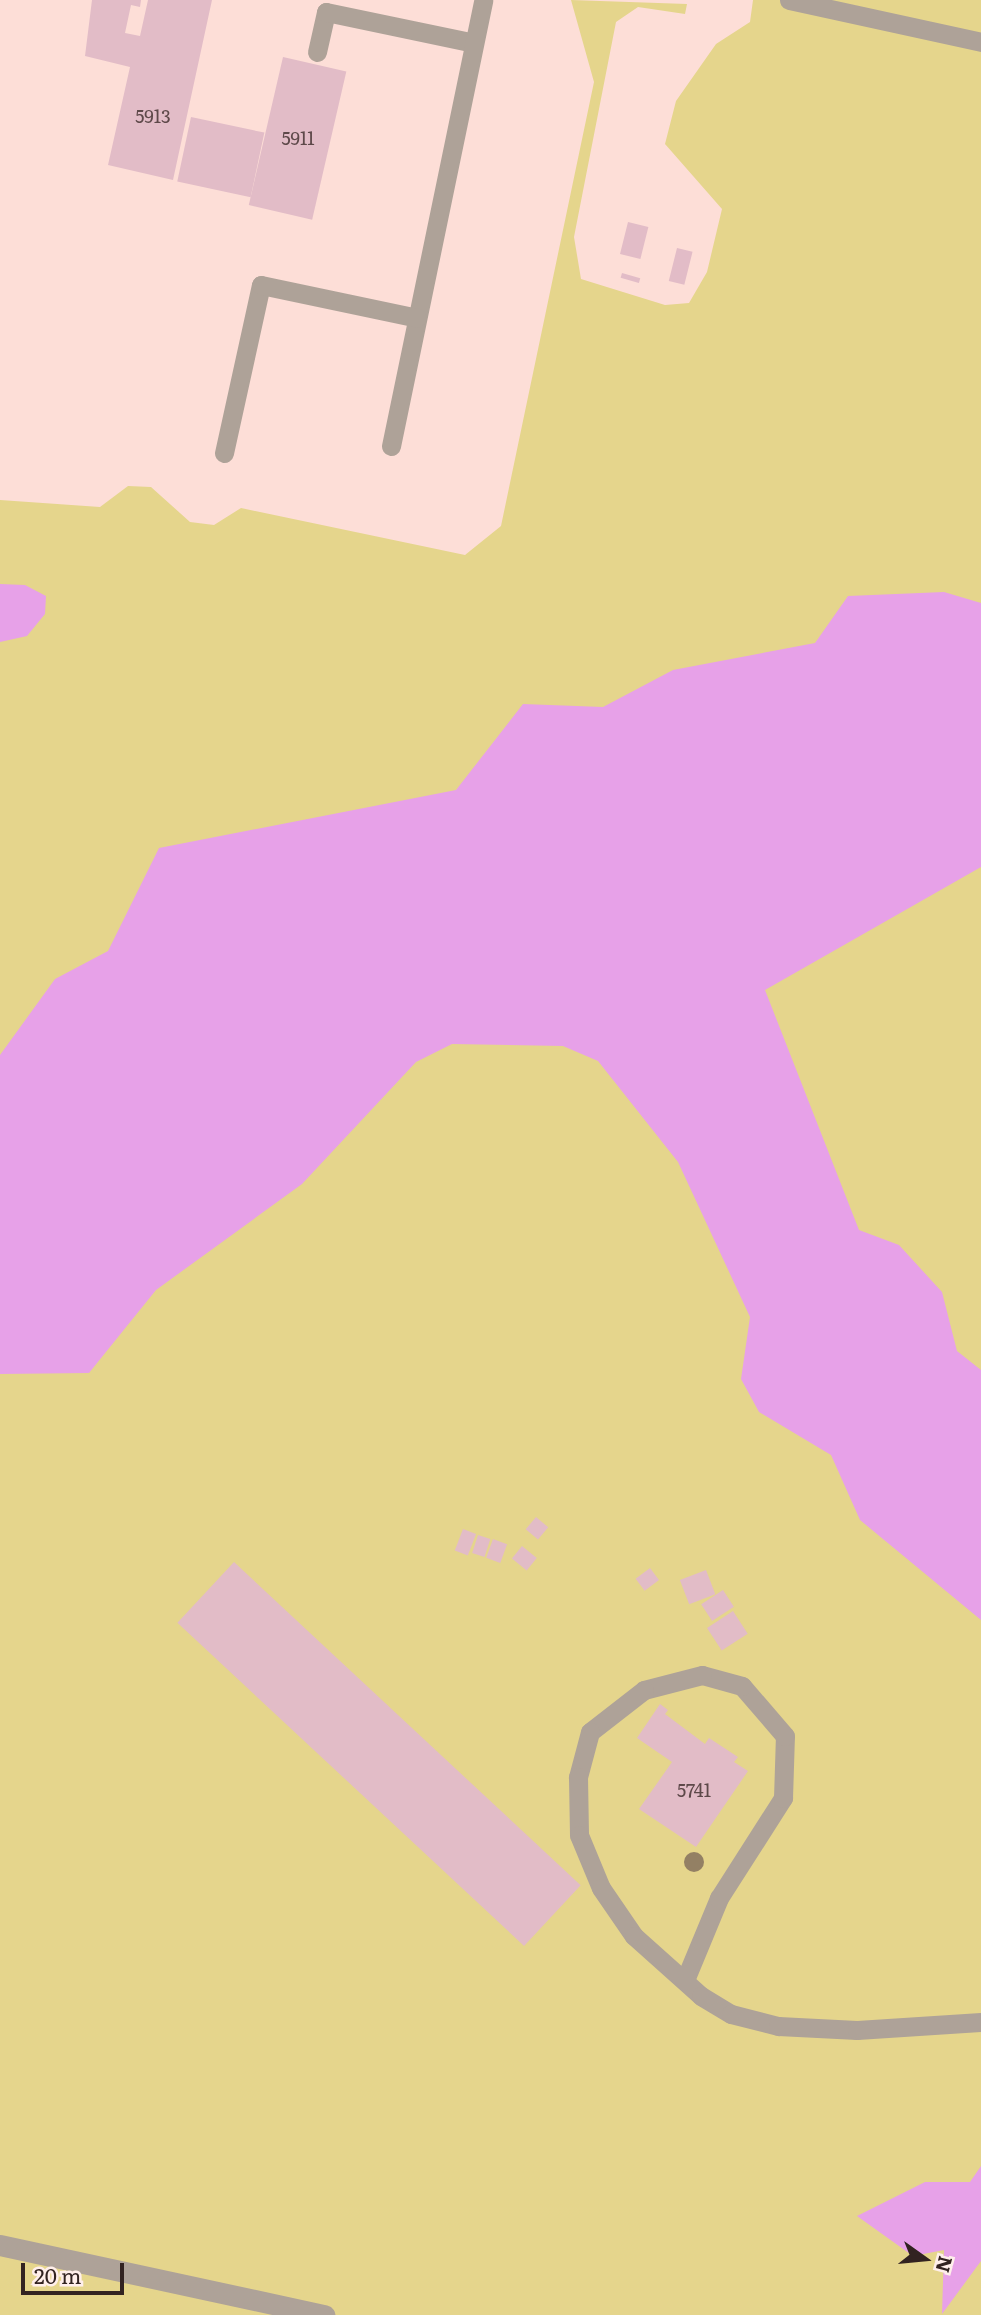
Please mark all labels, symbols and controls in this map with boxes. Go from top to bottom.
house number: 5913 [135,105,171,127]
house number: 5911 [281,127,315,149]
house number: 5741 [677,1779,711,1801]
north arrow [890,2224,960,2294]
scale bar [24,2248,128,2292]
text: N [930,2253,961,2276]
text: 20 m [34,2259,81,2290]

